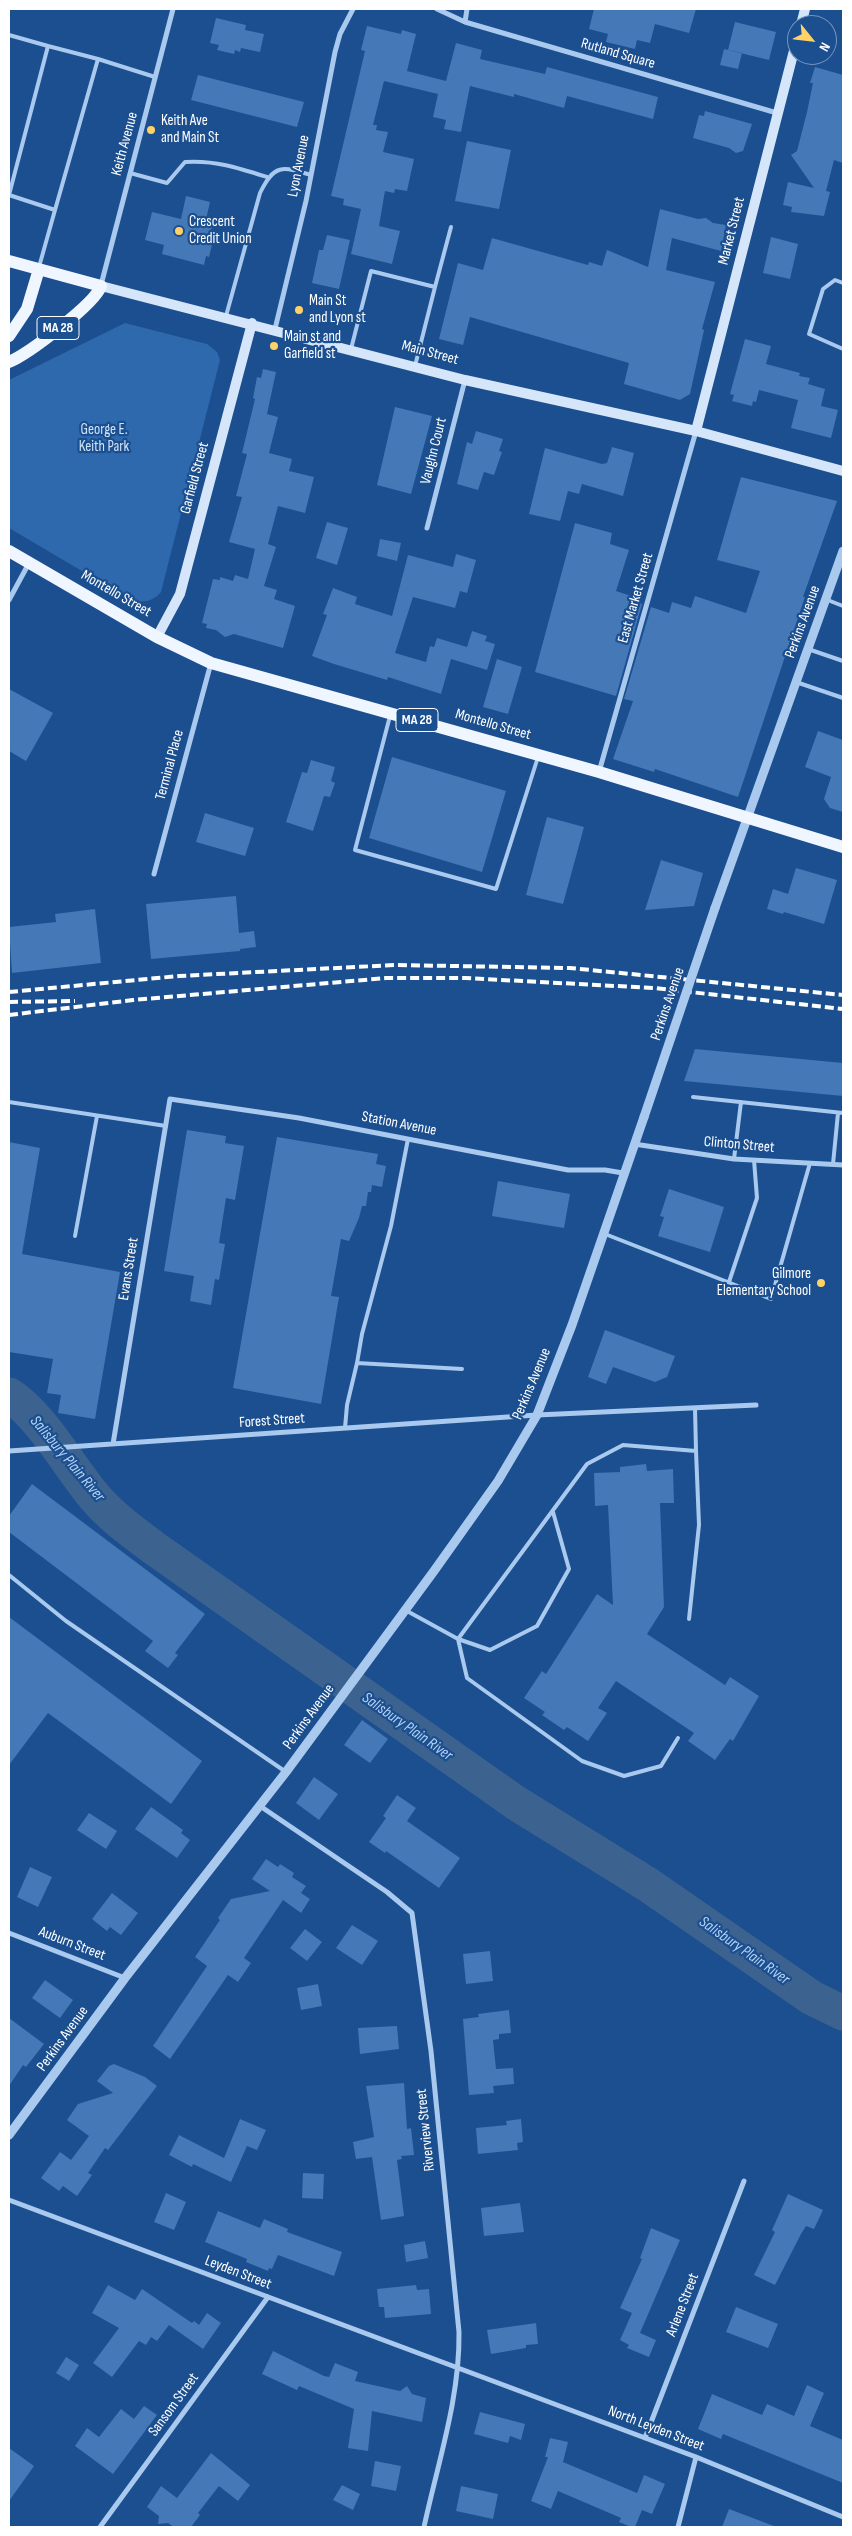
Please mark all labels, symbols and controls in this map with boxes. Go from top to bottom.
north arrow [787,15,837,65]
street label: Rutland Square [579,35,657,73]
text: N [815,40,834,54]
street label: Keith Avenue [108,110,142,178]
place label: Keith Ave and Main St [161,112,219,147]
marker: Keith Ave and Main St [145,124,157,136]
street label: Lyon Avenue [284,134,314,198]
street label: Market Street [715,195,749,267]
place label: Crescent Credit Union [189,213,252,248]
marker: Crescent Credit Union [173,225,185,237]
place label: Main St and Lyon st [309,292,366,327]
marker: Main St and Lyon st [293,304,305,316]
road number: MA 28 [37,316,79,339]
place label: Main st and Garfield st [284,328,341,363]
street label: Main Street [400,337,460,369]
marker: Main st and Garfield st [268,340,280,352]
street label: Vaughn Court [417,416,451,486]
park label: George E. Keith Park [79,421,129,456]
street label: Garfield Street [177,440,213,516]
street label: East Market Street [615,551,657,645]
street label: Montello Street [78,567,154,621]
street label: Perkins Avenue [782,583,824,661]
street label: Montello Street [453,706,533,744]
road number: MA 28 [396,708,438,732]
street label: Terminal Place [152,728,188,802]
street label: Perkins Avenue [647,965,689,1043]
street label: Station Avenue [360,1108,438,1140]
street label: Clinton Street [703,1133,775,1157]
street label: Evans Street [115,1236,143,1302]
place label: Gilmore Elementary School [717,1265,811,1300]
marker: Gilmore Elementary School [815,1277,827,1289]
street label: Perkins Avenue [509,1345,555,1423]
street label: Forest Street [239,1410,305,1432]
water label: Salisbury Plain River [26,1412,108,1506]
street label: Perkins Avenue [279,1681,339,1753]
water label: Salisbury Plain River [358,1689,456,1765]
water label: Salisbury Plain River [695,1913,793,1989]
street label: Auburn Street [36,1923,108,1965]
street label: Perkins Avenue [33,2003,93,2075]
street label: Riverview Street [413,2088,439,2172]
street label: Leyden Street [202,2252,274,2294]
street label: Arlene Street [663,2271,703,2339]
street label: Sansom Street [145,2370,203,2440]
street label: North Leyden Street [605,2402,707,2456]

